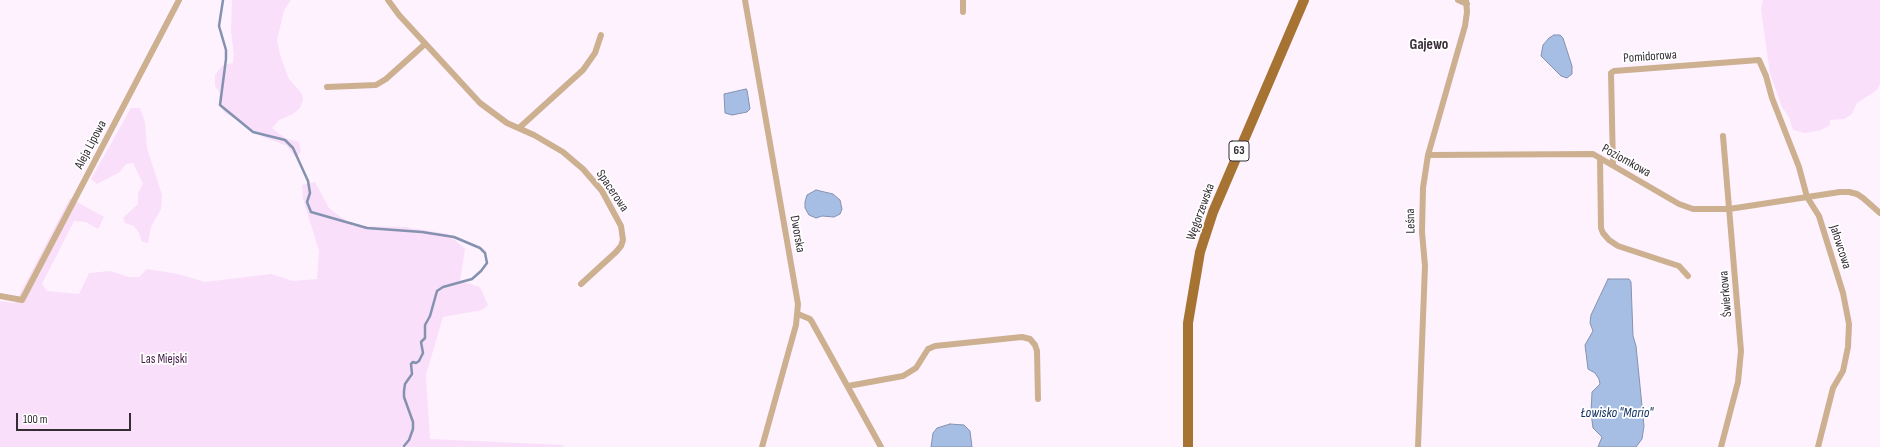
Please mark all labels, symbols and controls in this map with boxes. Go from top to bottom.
district label: Gajewo [1410,36,1448,54]
street label: Pomidorowa [1623,47,1677,67]
street label: Aleja Lipowa [72,118,110,172]
road number: 63 [1229,141,1249,161]
street label: Poziomkowa [1599,141,1653,181]
street label: Spacerowa [592,167,632,215]
street label: Węgorzewska [1184,181,1218,243]
street label: Leśna [1403,208,1419,234]
street label: Dworska [786,214,808,254]
street label: Jałowcowa [1826,223,1854,271]
street label: Świerkowa [1716,270,1736,318]
park label: Las Miejski [141,352,187,368]
scale bar [18,405,133,431]
water label: Łowisko "Mario" [1581,405,1653,421]
text: 100 m [23,412,48,427]

